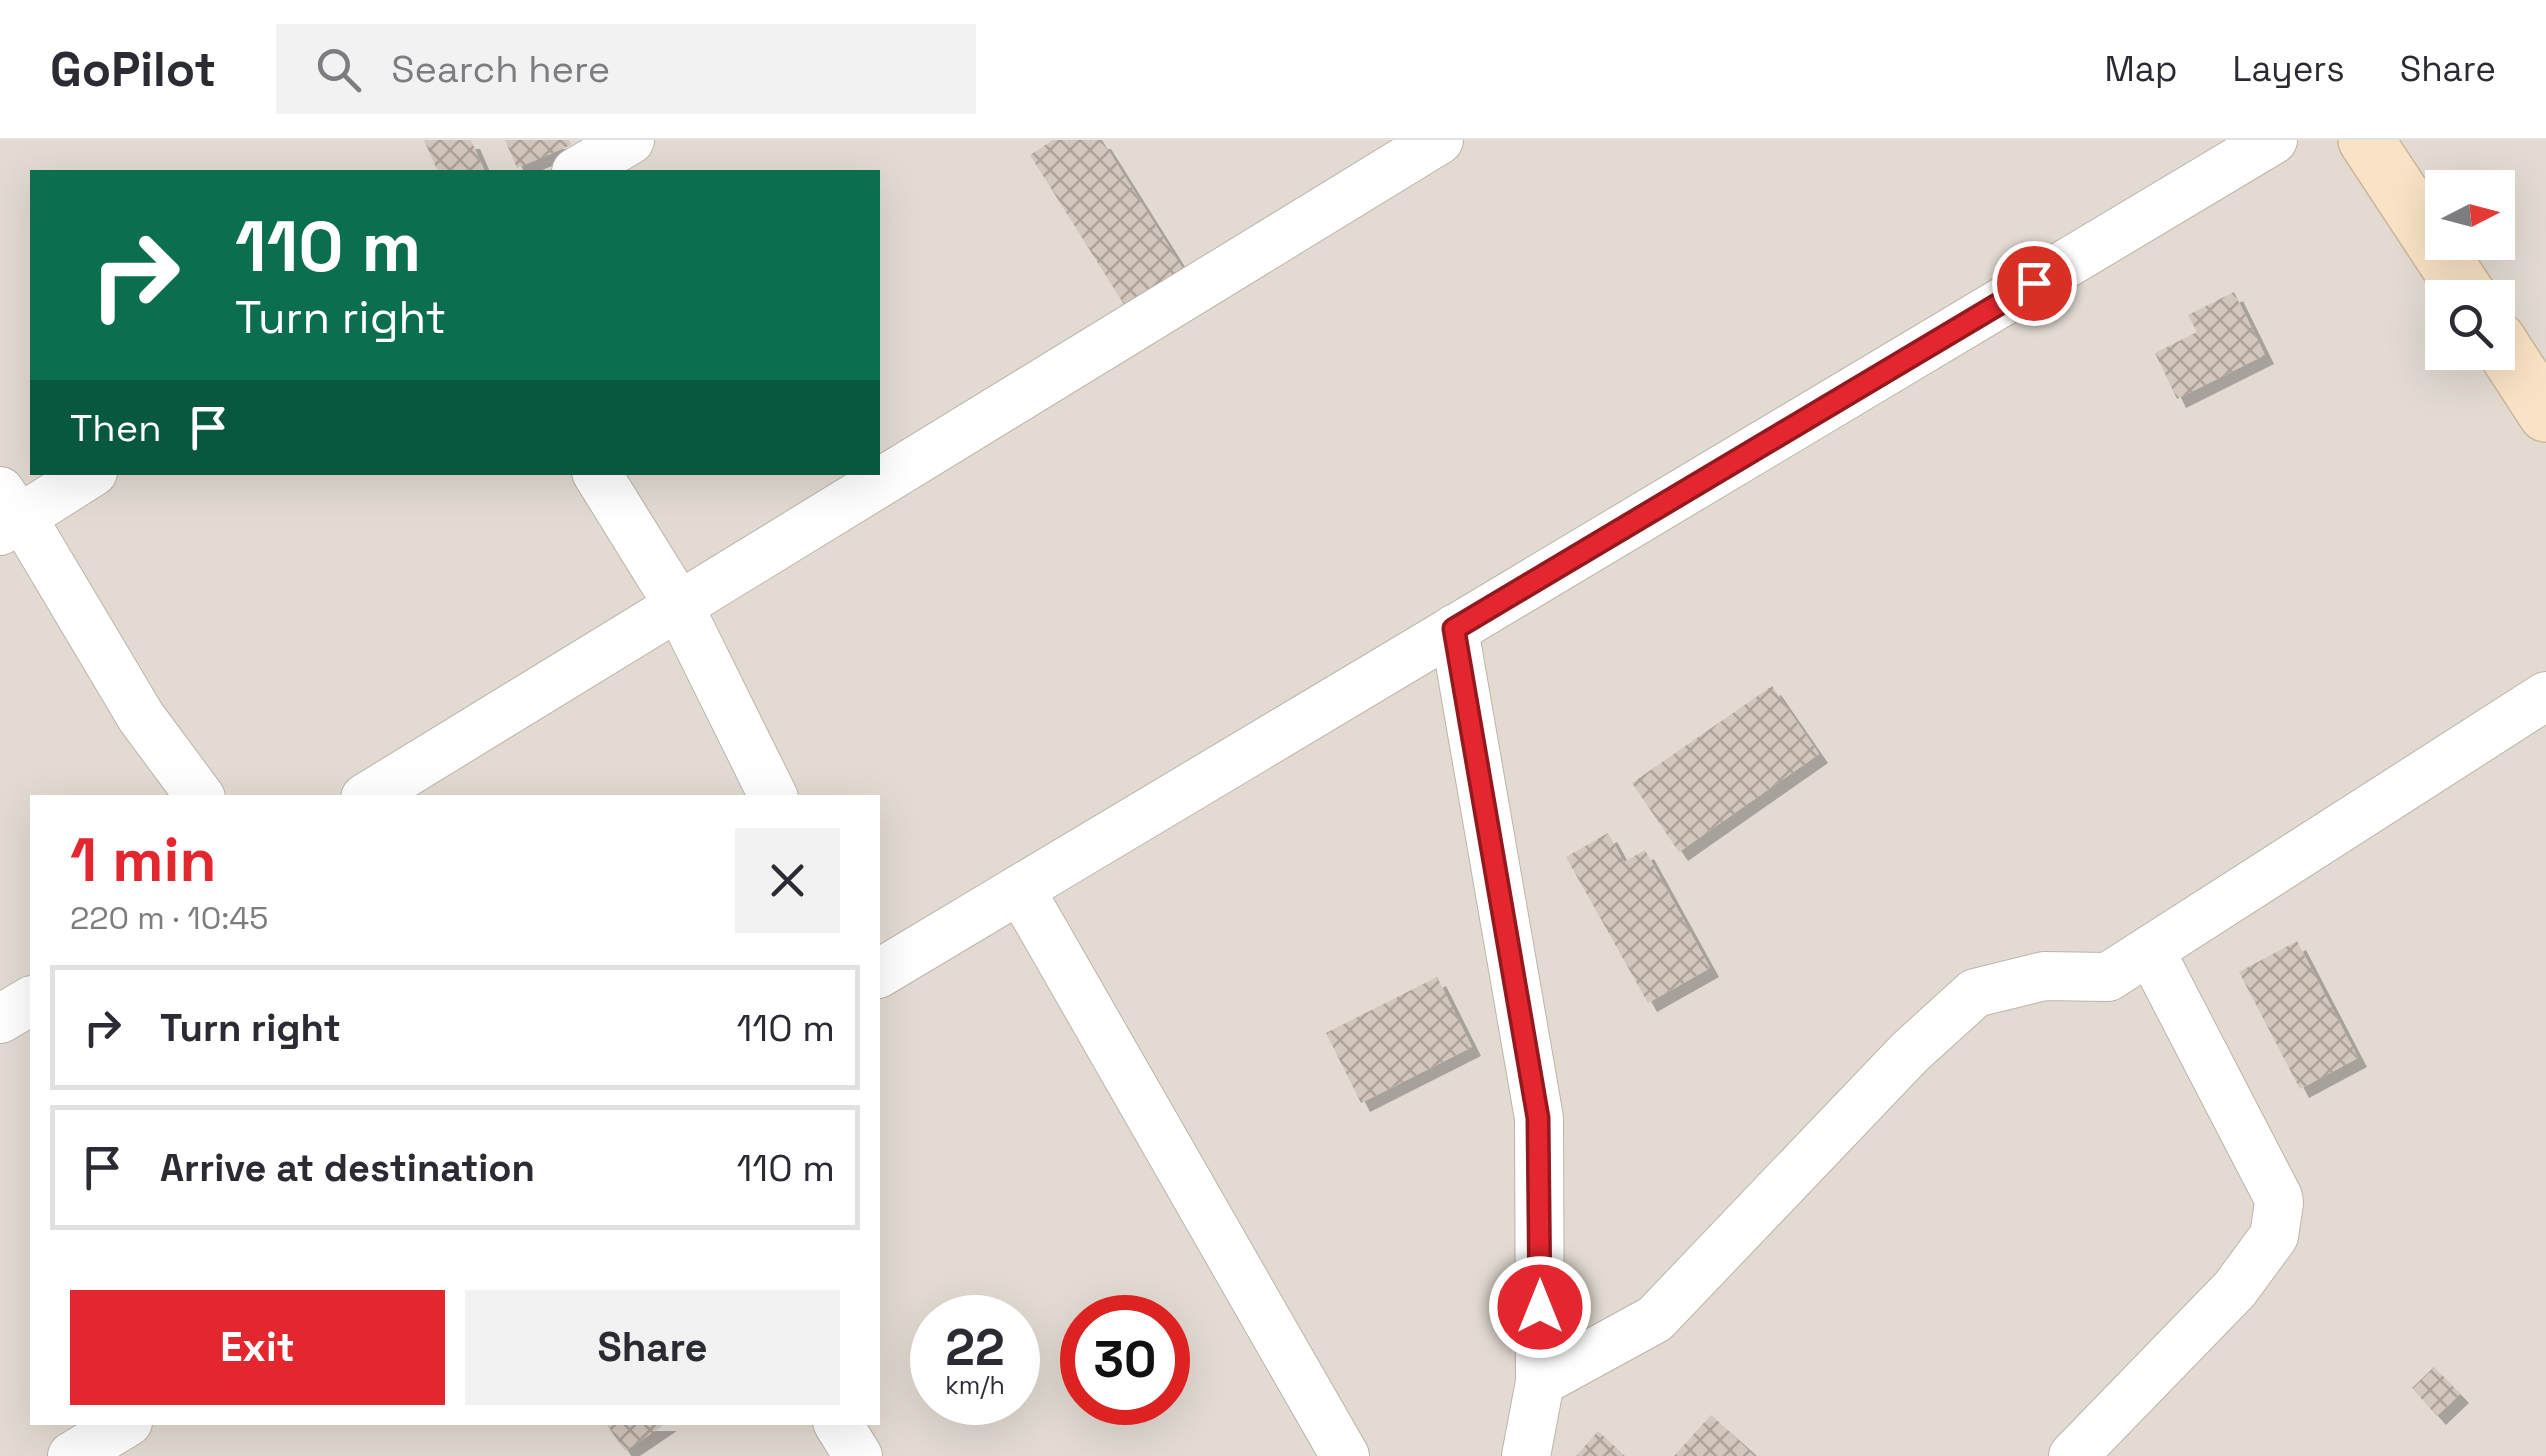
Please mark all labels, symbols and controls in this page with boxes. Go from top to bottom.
search box [276,24,976,114]
text: GoPilot [50,39,216,100]
icon: search [311,42,366,97]
text: Search here [391,45,610,93]
text: Map [2104,47,2177,91]
text: Layers [2232,47,2345,91]
text: Share [2400,47,2496,91]
north arrow [2425,170,2515,260]
map controls [2425,170,2515,370]
text: 110 m [235,202,421,291]
icon: right [70,210,200,340]
pin [1992,241,2077,326]
icon: arrive [2007,256,2062,311]
button: search [2425,280,2515,370]
text: Turn right [235,289,446,346]
icon: arrive [181,400,236,455]
text: Then [70,404,161,452]
text: 1 min [70,822,217,899]
button: close [735,828,840,933]
text: 220 m · 10:45 [70,898,268,938]
icon: right [75,1000,130,1055]
text: Turn right [160,1004,341,1052]
text: 110 m [736,1004,835,1052]
icon: arrive [75,1140,130,1195]
text: Arrive at destination [160,1144,535,1192]
text: 110 m [736,1144,835,1192]
position arrow [1488,1255,1592,1359]
button: Exit [70,1290,445,1405]
button: Share [465,1290,840,1405]
speed limit sign: 30 [1060,1295,1190,1425]
text: 22 [945,1316,1005,1380]
text: km/h [945,1369,1005,1401]

